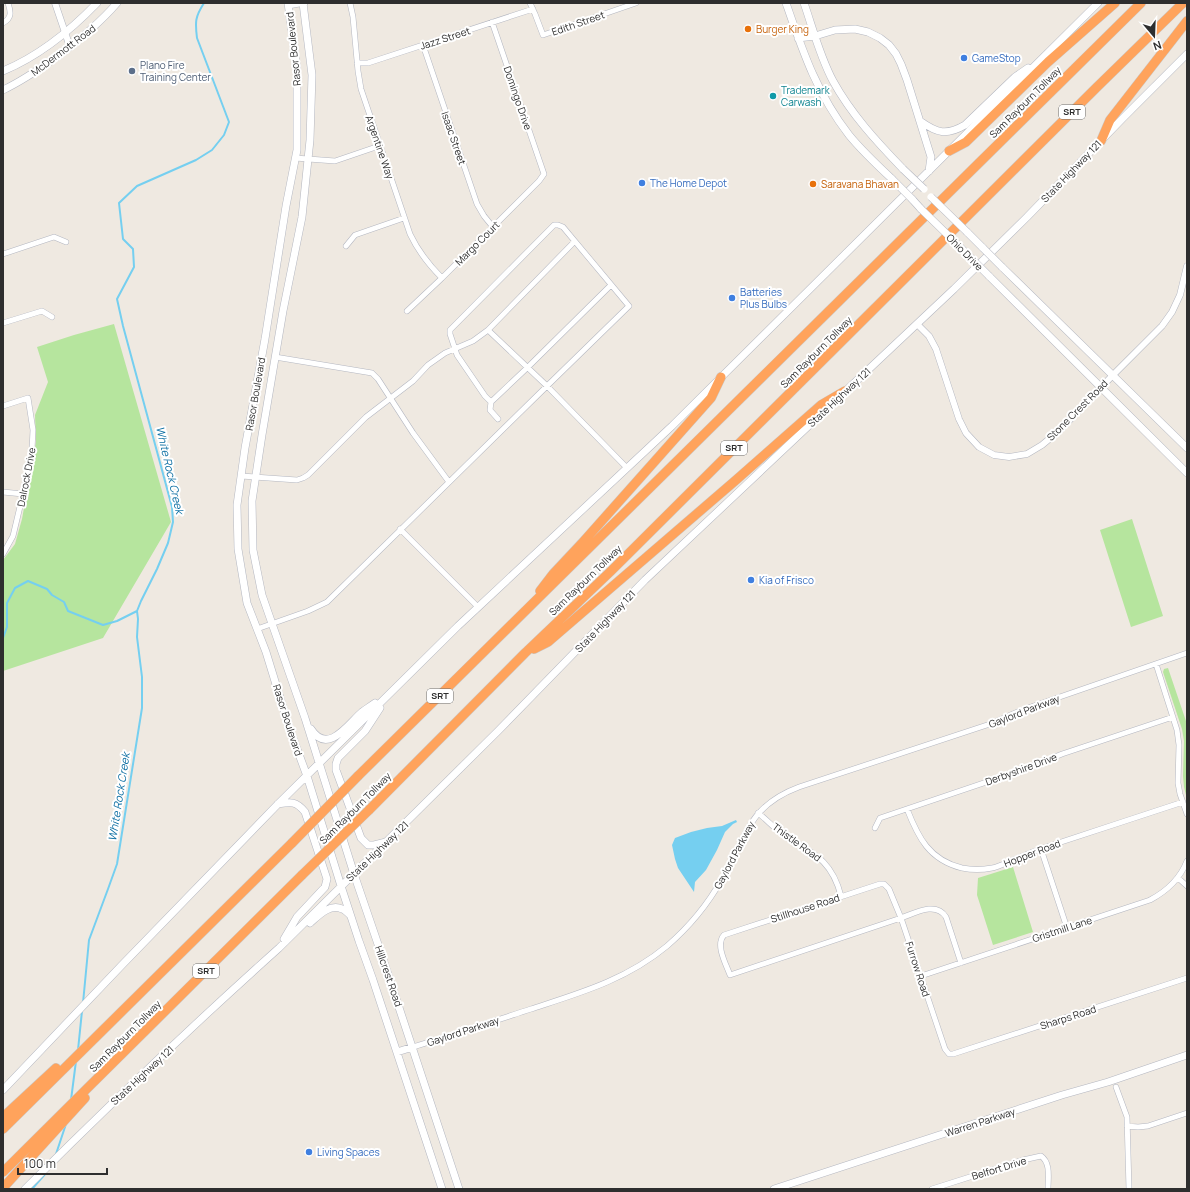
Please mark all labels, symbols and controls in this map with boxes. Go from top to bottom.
street label: Edith Street [550,7,606,39]
street label: Rasor Boulevard [282,11,304,87]
north arrow [1134,16,1174,56]
street label: McDermott Road [28,21,98,79]
place label: Burger King [756,22,809,36]
street label: Jazz Street [418,23,472,53]
marker: Burger King [743,24,753,34]
text: N [1151,38,1164,54]
place label: GameStop [972,51,1021,65]
marker: GameStop [959,53,969,63]
place label: Plano Fire Training Center [140,58,211,84]
street label: Sam Rayburn Tollway [986,63,1064,141]
street label: Domingo Drive [501,64,536,132]
marker: Plano Fire Training Center [127,66,137,76]
place label: Trademark Carwash [781,83,831,109]
marker: Trademark Carwash [768,91,778,101]
road number: SRT [1059,105,1085,119]
street label: Isaac Street [438,109,470,167]
street label: Argentine Way [363,113,398,182]
street label: State Highway 121 [1038,137,1104,205]
place label: The Home Depot [650,176,727,190]
place label: Saravana Bhavan [821,177,899,191]
marker: The Home Depot [637,178,647,188]
marker: Saravana Bhavan [808,179,818,189]
street label: Margo Court [452,218,502,268]
street label: Ohio Drive [943,230,987,274]
place label: Batteries Plus Bulbs [740,285,787,311]
marker: Batteries Plus Bulbs [727,293,737,303]
street label: Sam Rayburn Tollway [777,313,855,391]
street label: Rasor Boulevard [242,356,268,432]
street label: State Highway 121 [804,364,874,430]
street label: Stone Crest Road [1043,376,1111,444]
water label: White Rock Creek [153,425,188,517]
road number: SRT [721,441,747,455]
street label: Dalrock Drive [13,446,39,508]
street label: Sam Rayburn Tollway [546,541,625,618]
place label: Kia of Frisco [759,573,814,587]
marker: Kia of Frisco [746,575,756,585]
street label: State Highway 121 [572,587,638,655]
street label: Rasor Boulevard [270,682,306,758]
road number: SRT [427,689,453,703]
street label: Gaylord Parkway [986,691,1062,731]
street label: Derbyshire Drive [983,749,1059,788]
water label: White Rock Creek [104,750,133,842]
street label: Sam Rayburn Tollway [316,769,394,847]
street label: State Highway 121 [343,818,411,884]
street label: Gaylord Parkway [710,818,758,891]
street label: Thistle Road [770,819,824,865]
street label: Hopper Road [1002,836,1062,870]
street label: Stillhouse Road [769,890,841,926]
street label: Gristmill Lane [1030,913,1094,945]
street label: Furrow Road [903,940,934,998]
street label: Hillcrest Road [372,944,406,1008]
road number: SRT [193,964,219,978]
street label: Sam Rayburn Tollway [86,997,164,1075]
street label: Sharps Road [1038,1001,1098,1033]
street label: Gaylord Parkway [425,1013,502,1049]
street label: State Highway 121 [107,1042,177,1108]
street label: Warren Parkway [943,1104,1018,1140]
place label: Living Spaces [317,1145,380,1159]
marker: Living Spaces [304,1147,314,1157]
scale bar [18,1150,107,1176]
street label: Belfort Drive [970,1153,1028,1183]
text: 100 m [24,1155,56,1172]

